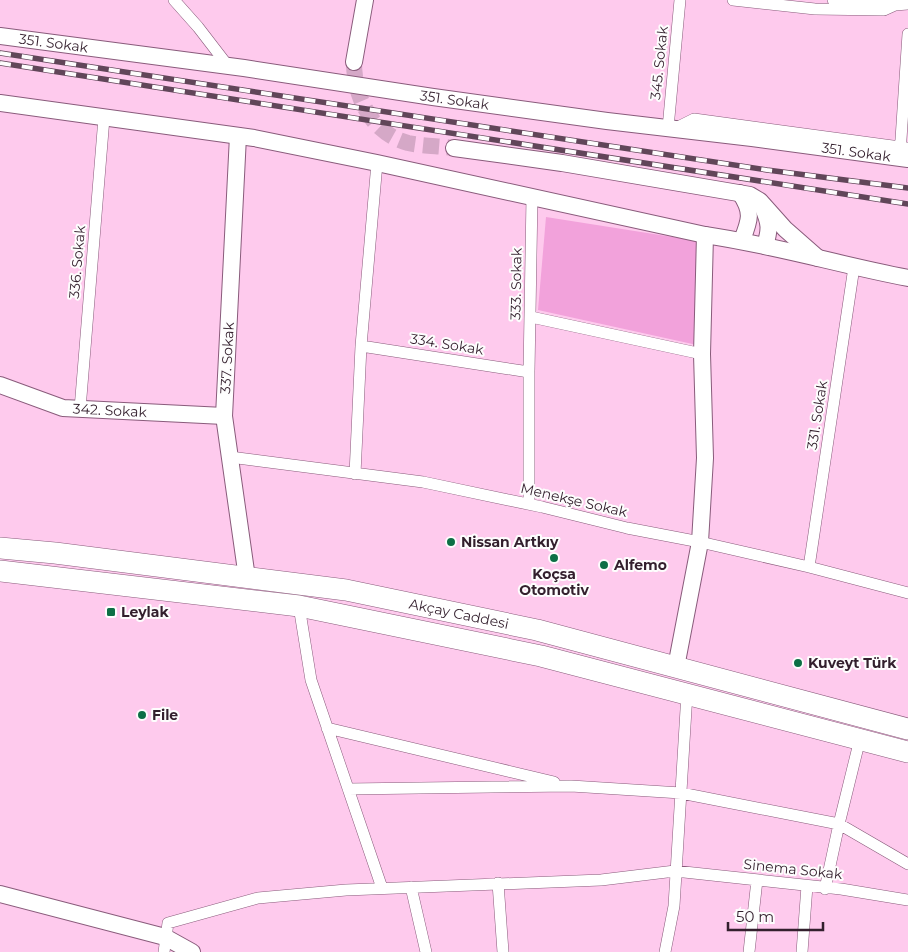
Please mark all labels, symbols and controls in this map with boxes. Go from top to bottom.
street label: 345. Sokak [646,25,672,101]
street label: 351. Sokak [18,30,90,57]
street label: 351. Sokak [419,86,491,114]
street label: 351. Sokak [820,138,892,166]
street label: 336. Sokak [65,224,89,299]
street label: 333. Sokak [506,247,526,320]
street label: 337. Sokak [216,321,238,394]
street label: 334. Sokak [409,329,486,359]
street label: 331. Sokak [803,379,831,451]
street label: 342. Sokak [72,400,148,421]
street label: Menekşe Sokak [519,479,630,521]
place label: Nissan Artkıy [461,533,559,551]
marker: Nissan Artkıy [445,536,457,548]
marker: Koçsa Otomotiv [548,552,560,564]
place label: Alfemo [613,556,667,574]
marker: Alfemo [598,559,610,571]
place label: Koçsa Otomotiv [519,565,589,599]
street label: Akçay Caddesi [407,594,510,633]
place label: Leylak [121,603,169,621]
marker: Leylak [105,606,117,618]
place label: Kuveyt Türk [808,654,897,672]
marker: Kuveyt Türk [792,657,804,669]
place label: File [152,706,178,724]
marker: File [136,709,148,721]
street label: Sinema Sokak [743,855,844,883]
scale bar [728,900,823,932]
text: 50 m [736,907,774,926]

